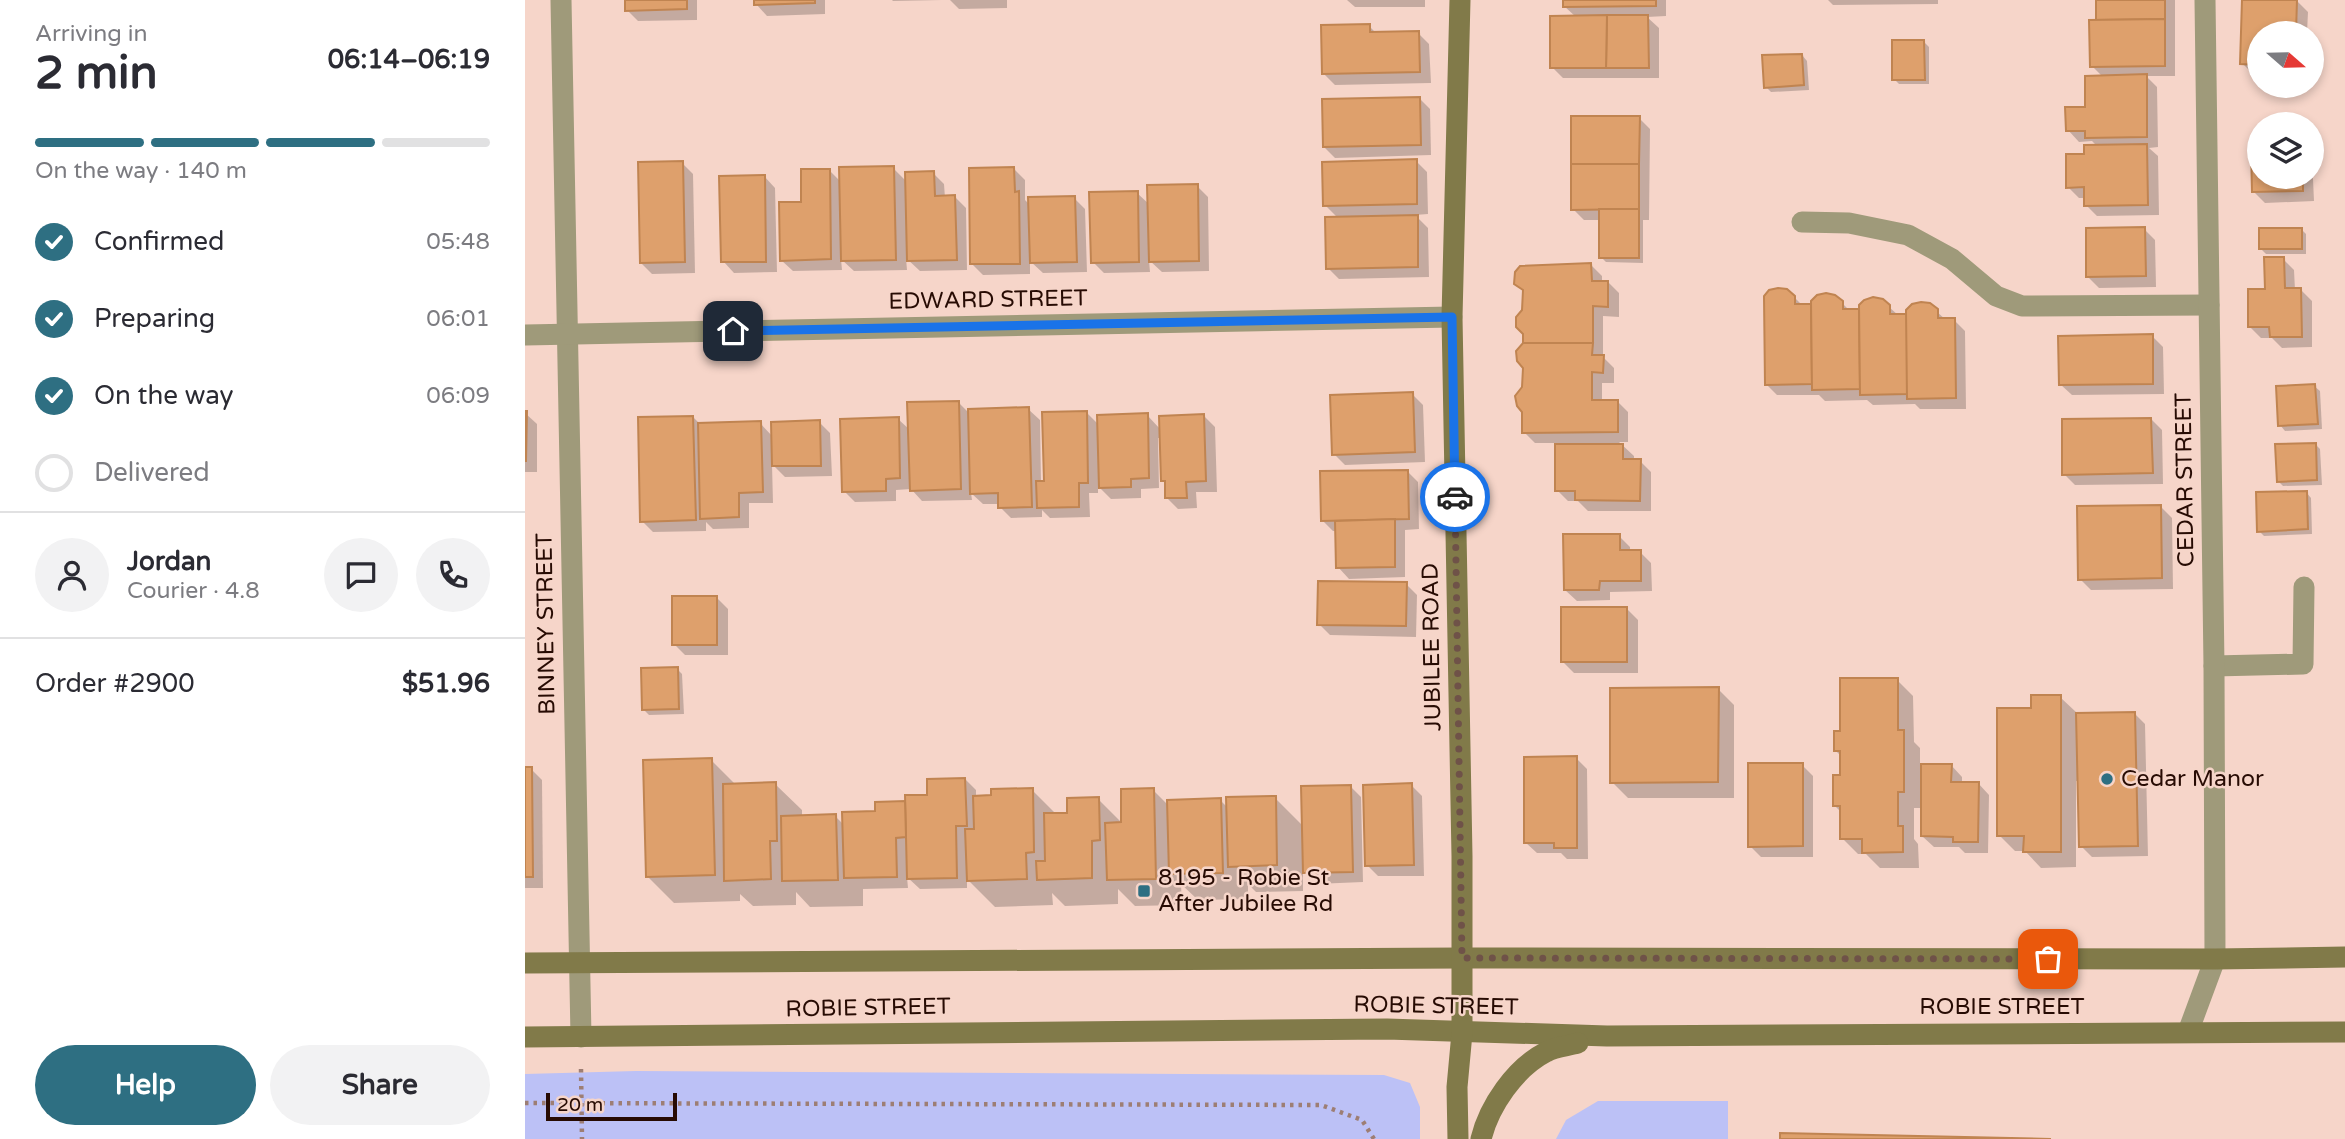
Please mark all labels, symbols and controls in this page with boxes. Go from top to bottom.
text: Arriving in [35,20,148,48]
north arrow [2247,21,2324,98]
map controls [2247,21,2324,189]
text: 06:14–06:19 [328,44,490,75]
text: 2 min [35,46,158,101]
button: layers [2247,112,2324,189]
text: On the way · 140 m [35,157,247,185]
icon: check [35,223,73,261]
text: Confirmed [94,226,224,257]
text: 05:48 [426,228,490,256]
street label: EDWARD STREET [888,284,1088,316]
icon: check [35,300,73,338]
pin [703,301,763,361]
text: Preparing [94,303,215,334]
text: 06:01 [426,305,490,333]
icon: home [714,312,752,350]
icon: check [35,377,73,415]
text: On the way [94,380,234,411]
text: 06:09 [426,382,490,410]
street label: CEDAR STREET [2169,393,2201,567]
text: Delivered [94,457,210,488]
courier [1420,462,1490,532]
icon: car [1436,478,1474,516]
street label: BINNEY STREET [530,533,562,715]
button: person [35,538,109,612]
button: chat [324,538,398,612]
button: phone [416,538,490,612]
text: Jordan [127,546,211,577]
street label: JUBILEE ROAD [1417,563,1447,731]
text: Courier · 4.8 [127,577,260,605]
text: Order #2900 [35,668,195,699]
text: $51.96 [402,668,490,699]
place label: Cedar Manor [2121,765,2264,793]
marker: Cedar Manor [2099,771,2115,787]
place label: 8195 - Robie St After Jubilee Rd [1158,864,1333,918]
marker: 8195 - Robie St After Jubilee Rd [1136,883,1152,899]
pin [2018,929,2078,989]
icon: bag [2029,940,2067,978]
street label: ROBIE STREET [1353,991,1519,1021]
street label: ROBIE STREET [785,993,951,1023]
street label: ROBIE STREET [1919,993,2085,1021]
button: Help [35,1045,256,1125]
button: Share [270,1045,490,1125]
scale bar [546,1090,677,1122]
text: 20 m [557,1094,603,1116]

